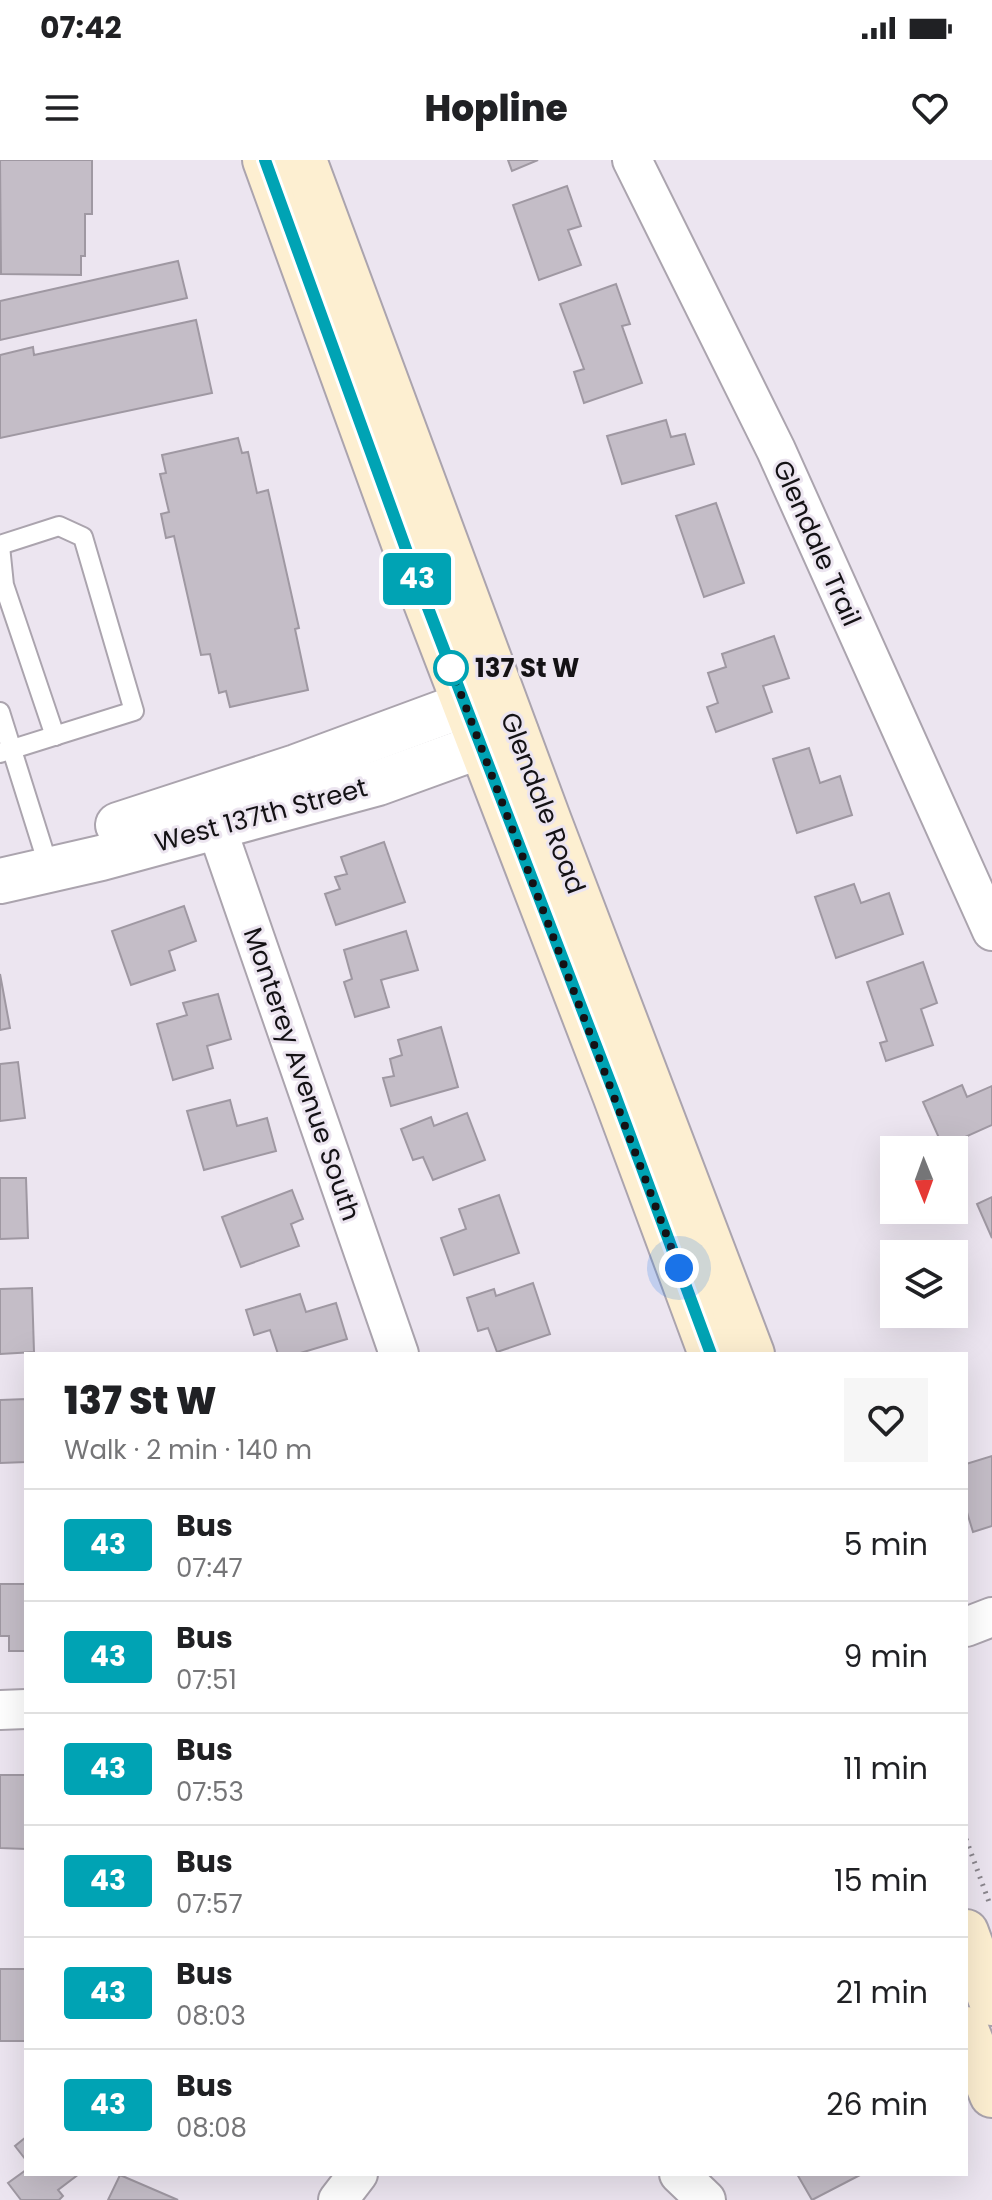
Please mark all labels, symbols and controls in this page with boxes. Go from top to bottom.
text: 07:42 [40,6,122,49]
text: Hopline [424,83,568,134]
icon: menu [40,86,84,130]
icon: heart [908,86,952,130]
street label: Glendale Trail [764,454,870,632]
line badge: 43 [381,553,453,605]
text: 43 [399,559,435,598]
place label: 137 St W [475,650,579,686]
marker: 137 St W [434,651,468,685]
street label: Glendale Road [492,707,594,899]
street label: West 137th Street [151,769,371,861]
street label: Monterey Avenue South [235,923,369,1225]
north arrow [880,1136,968,1224]
map controls [880,1136,968,1328]
button: layers [880,1240,968,1328]
your location [659,1248,699,1288]
text: 137 St W [64,1374,217,1427]
button: heart [844,1378,928,1462]
text: Walk · 2 min · 140 m [64,1432,312,1468]
text: Bus [176,1504,233,1547]
text: 5 min [844,1523,928,1566]
text: 43 [90,1525,126,1564]
text: 07:47 [176,1550,243,1586]
text: Bus [176,1616,233,1659]
text: 9 min [844,1635,928,1678]
text: 43 [90,1637,126,1676]
text: 07:51 [176,1662,237,1698]
text: Bus [176,1728,233,1771]
text: 11 min [843,1747,928,1790]
text: 43 [90,1749,126,1788]
text: 07:53 [176,1774,244,1810]
text: Bus [176,1840,233,1883]
text: 15 min [834,1859,928,1902]
text: 43 [90,1861,126,1900]
text: 07:57 [176,1886,243,1922]
text: Bus [176,1952,233,1995]
text: 21 min [836,1971,928,2014]
text: 43 [90,1973,126,2012]
text: 08:03 [176,1998,246,2034]
text: Bus [176,2064,233,2107]
text: 26 min [826,2083,928,2126]
text: 43 [90,2085,126,2124]
text: 08:08 [176,2110,247,2146]

